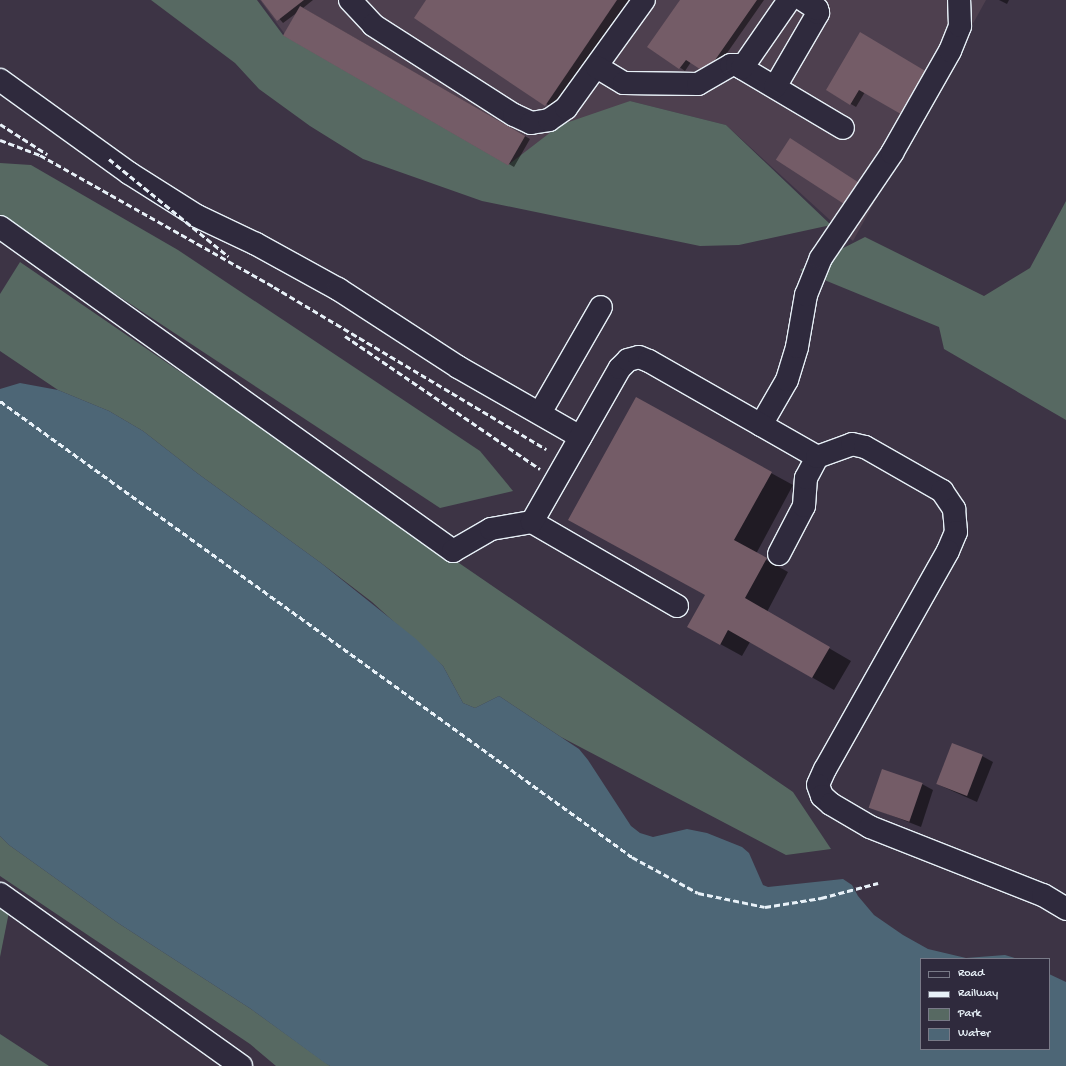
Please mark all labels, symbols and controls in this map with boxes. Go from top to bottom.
legend [920,958,1050,1050]
text: Road [958,967,984,981]
text: Railway [958,987,998,1001]
text: Park [958,1007,981,1021]
text: Water [958,1027,990,1041]

